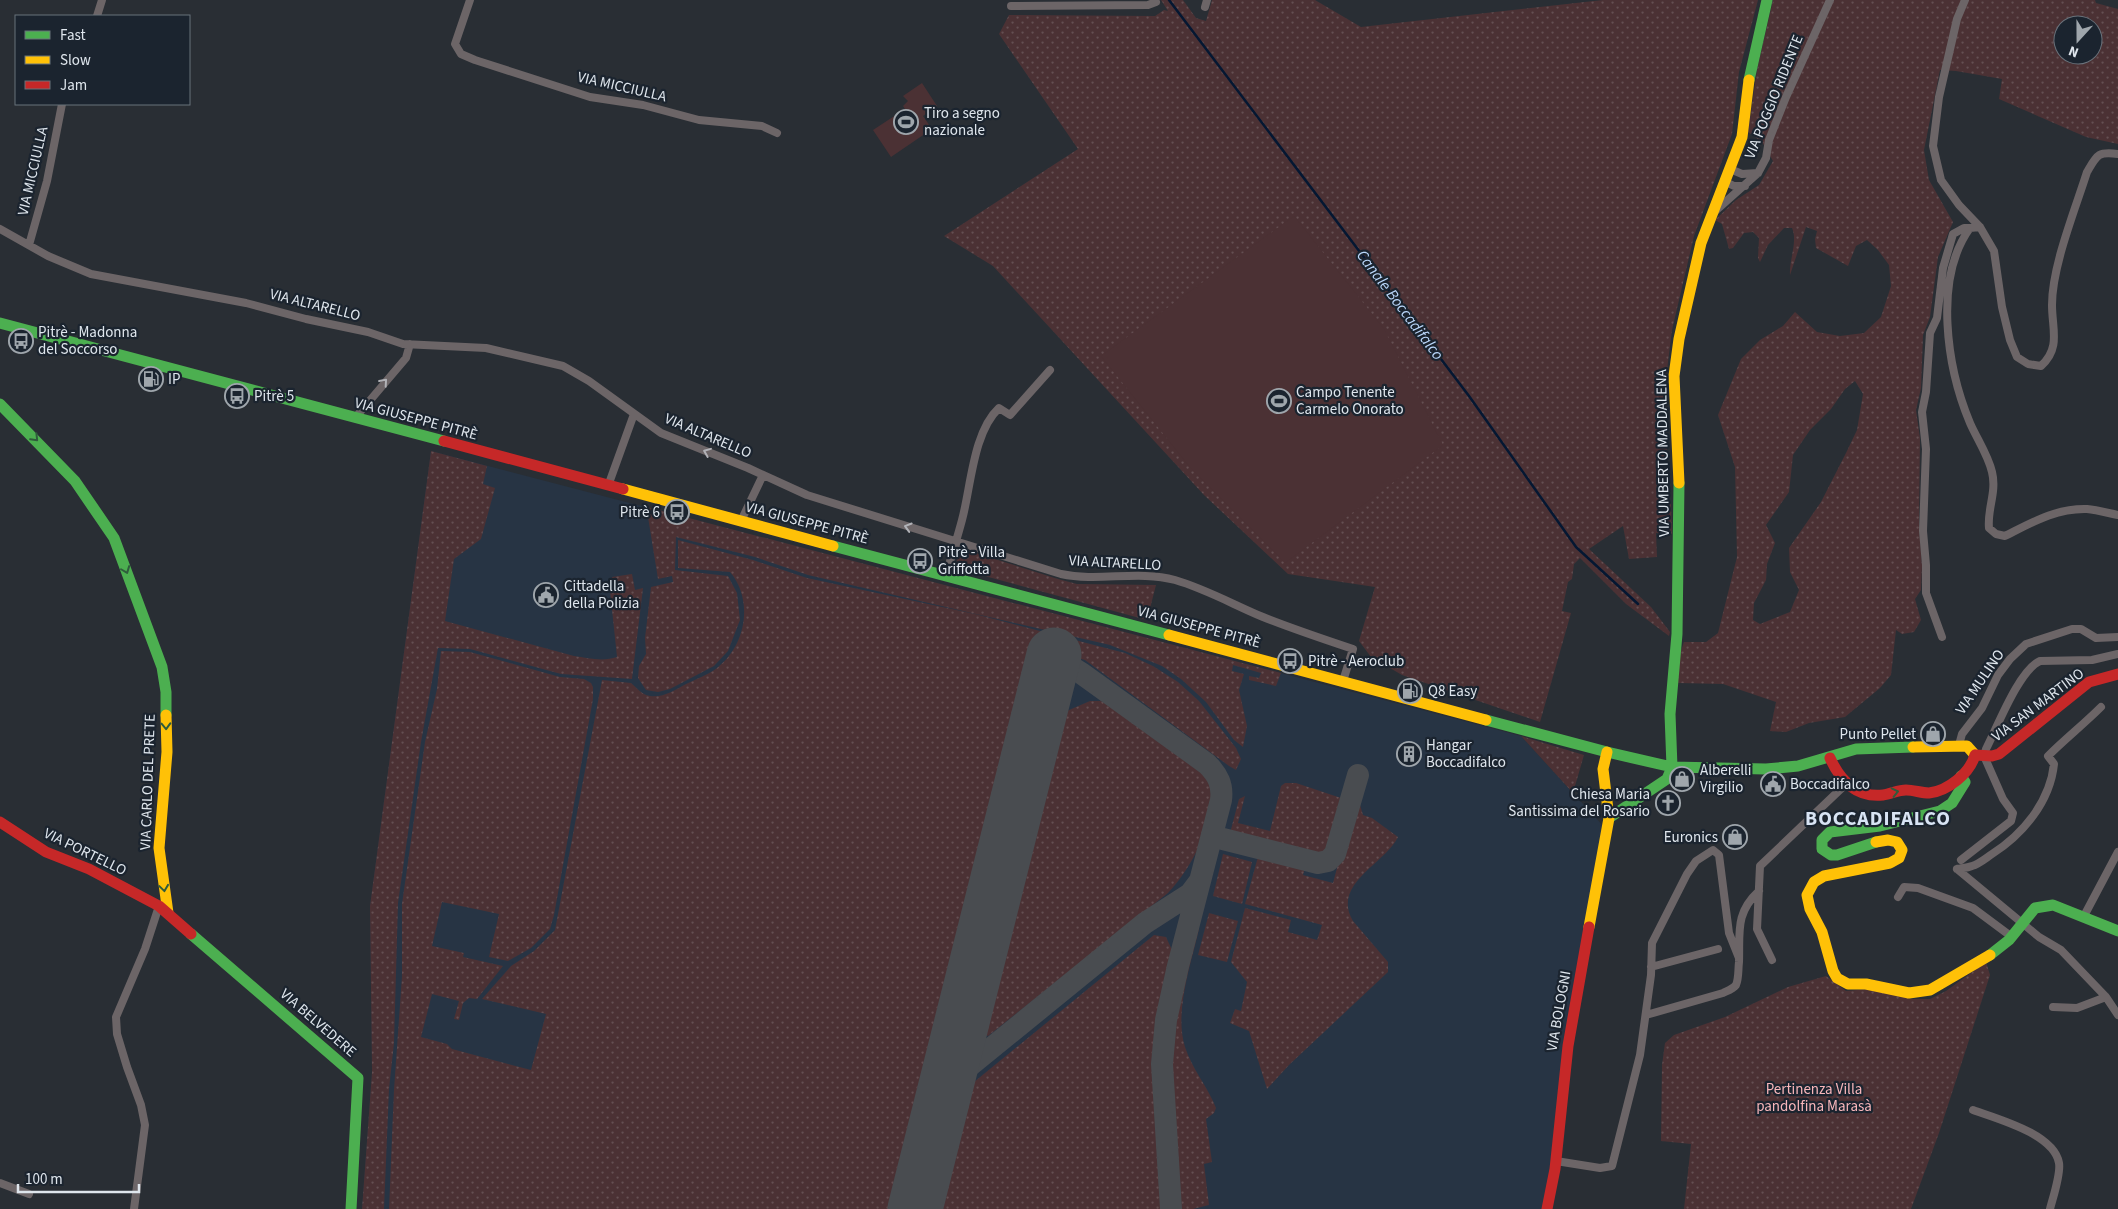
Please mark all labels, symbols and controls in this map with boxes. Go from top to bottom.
legend [15,15,190,105]
north arrow [2053,15,2103,65]
text: Fast [60,25,86,46]
street label: VIA POGGIO RIDENTE [1740,32,1808,162]
text: N [2066,40,2082,62]
text: Slow [60,50,91,71]
street label: VIA MICCIULLA [575,67,669,108]
text: Jam [60,75,87,96]
place label: Tiro a segno nazionale [924,103,1000,141]
sports icon: Tiro a segno nazionale [893,109,919,135]
street label: VIA MICCIULLA [13,124,54,218]
water label: Canale Boccadifalco [1351,245,1449,365]
street label: VIA ALTARELLO [268,284,363,326]
place label: Pitrè - Madonna del Soccorso [38,322,137,360]
bus stop icon: Pitrè - Madonna del Soccorso [8,328,34,354]
fuel station icon: IP [138,366,164,392]
street label: VIA UMBERTO MADDALENA [1651,368,1675,537]
place label: IP [168,369,180,390]
one-way arrow [378,378,387,387]
place label: Campo Tenente Carmelo Onorato [1296,382,1404,420]
bus stop icon: Pitrè 5 [224,383,250,409]
place label: Pitrè 5 [254,386,294,407]
sports icon: Campo Tenente Carmelo Onorato [1266,388,1292,414]
street label: VIA GIUSEPPE PITRÈ [352,393,480,446]
street label: VIA ALTARELLO [661,408,755,464]
one-way arrow [29,432,38,441]
one-way arrow [703,447,712,458]
street label: VIA GIUSEPPE PITRÈ [743,497,871,550]
bus stop icon: Pitrè 6 [664,499,690,525]
place label: Pitrè 6 [620,502,660,523]
one-way arrow [905,522,913,532]
place label: Pitrè - Villa Griffotta [938,542,1005,580]
bus stop icon: Pitrè - Villa Griffotta [907,548,933,574]
street label: VIA ALTARELLO [1068,550,1162,576]
one-way arrow [120,566,130,574]
place label: Cittadella della Polizia [564,576,639,614]
public building icon: Cittadella della Polizia [533,582,559,608]
street label: VIA GIUSEPPE PITRÈ [1135,601,1263,654]
street label: VIA MULINO [1951,645,2009,719]
bus stop icon: Pitrè - Aeroclub [1277,648,1303,674]
place label: Pitrè - Aeroclub [1308,651,1404,672]
street label: VIA SAN MARTINO [1987,663,2089,747]
fuel station icon: Q8 Easy [1397,678,1423,704]
place label: Q8 Easy [1428,681,1477,702]
street label: VIA CARLO DEL PRETE [135,713,161,850]
shop icon: Punto Pellet [1920,721,1946,747]
one-way arrow [161,722,172,730]
place label: Punto Pellet [1840,724,1916,745]
place label: Hangar Boccadifalco [1426,735,1506,773]
building icon: Hangar Boccadifalco [1396,741,1422,767]
place label: Alberelli Virgilio [1700,760,1752,798]
shop icon: Alberelli Virgilio [1669,766,1695,792]
public building icon: Boccadifalco [1760,771,1786,797]
place label: Boccadifalco [1790,774,1870,795]
place label: Chiesa Maria Santissima del Rosario [1508,784,1650,822]
one-way arrow [1891,787,1900,798]
church icon: Chiesa Maria Santissima del Rosario [1655,790,1681,816]
district label: BOCCADIFALCO [1805,805,1951,833]
street label: VIA PORTELLO [40,823,130,881]
shop icon: Euronics [1722,824,1748,850]
place label: Euronics [1664,827,1718,848]
one-way arrow [159,883,169,892]
street label: VIA BOLOGNI [1542,969,1576,1053]
street label: VIA BELVEDERE [275,984,361,1062]
park label: Pertinenza Villa pandolfina Marasà [1756,1079,1872,1117]
scale bar [18,1162,139,1194]
text: 100 m [25,1169,63,1190]

